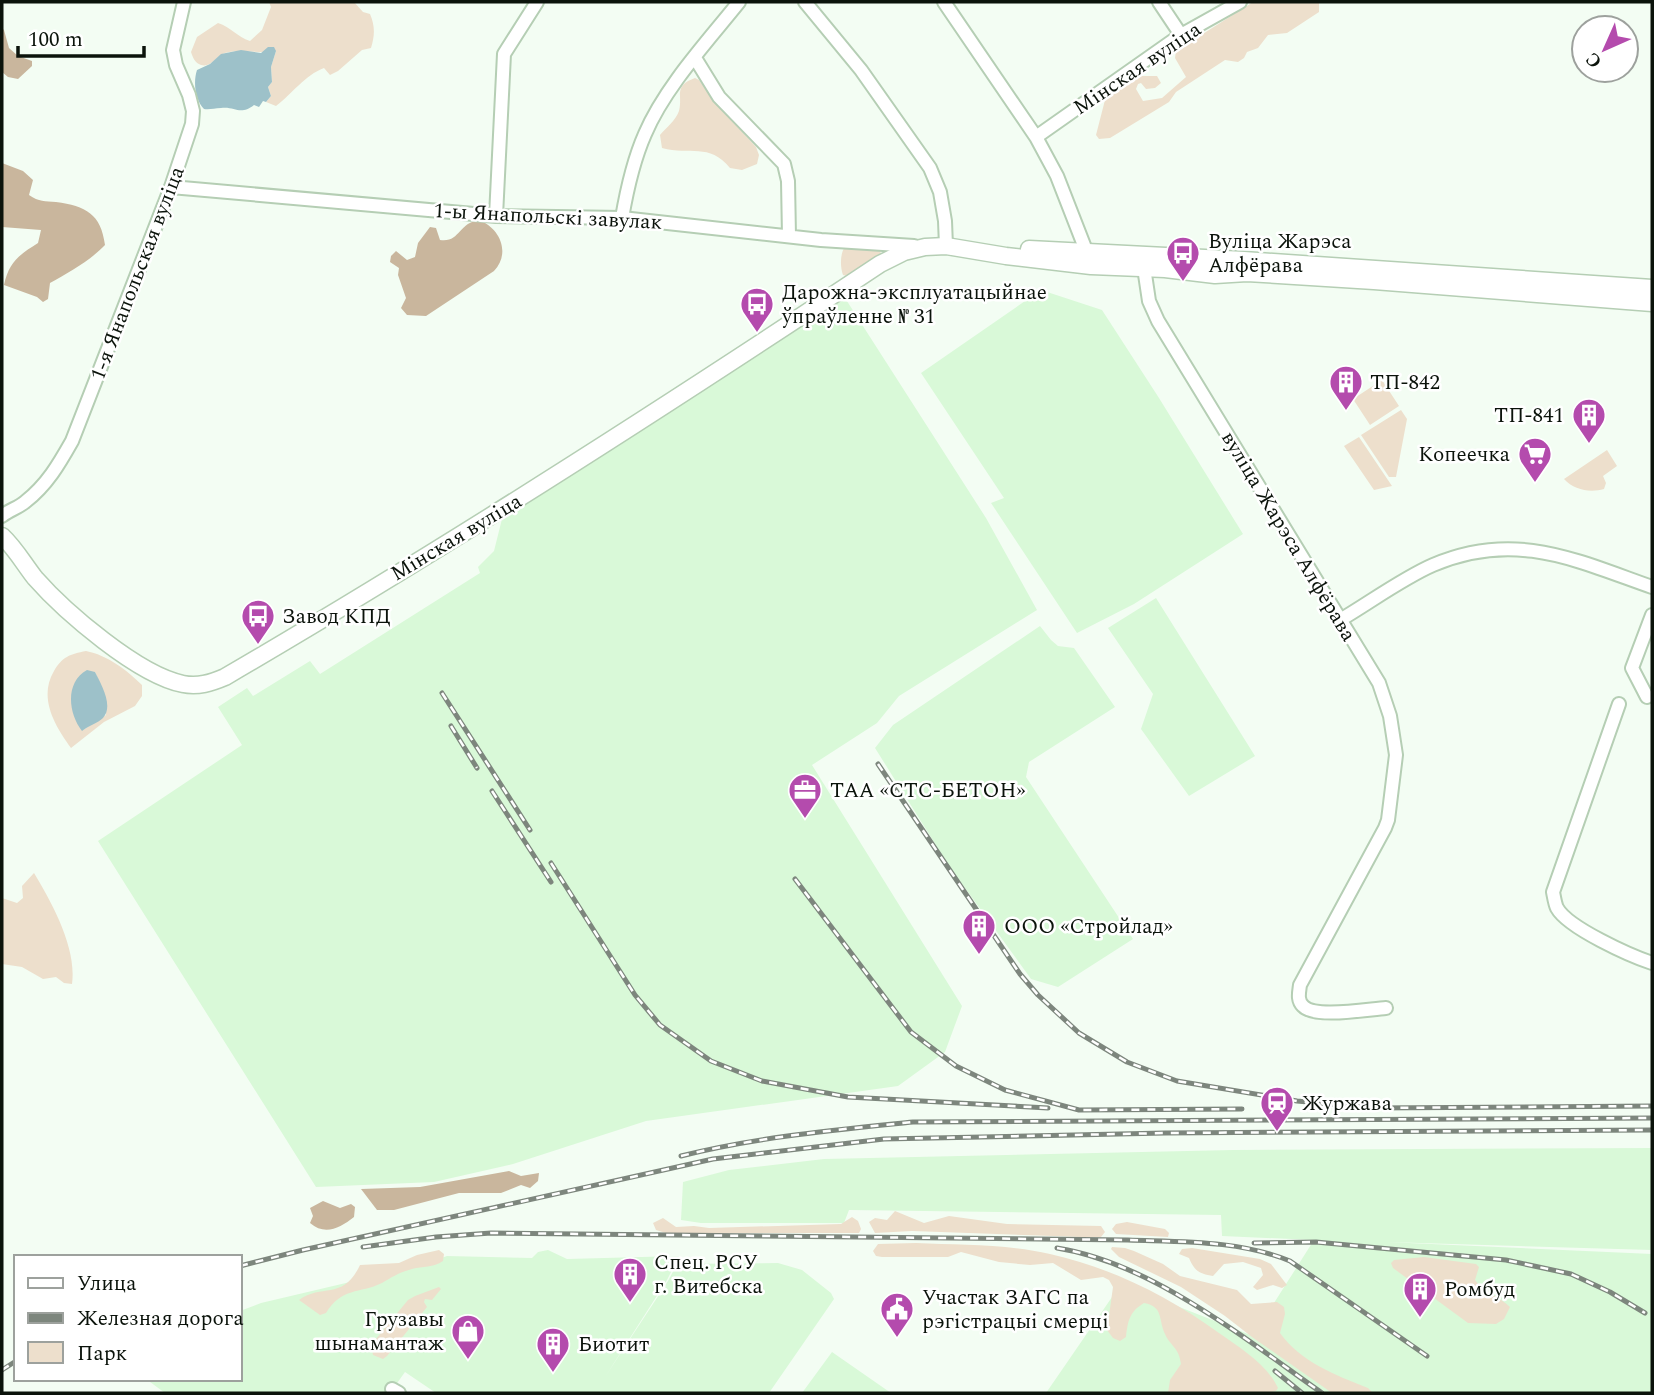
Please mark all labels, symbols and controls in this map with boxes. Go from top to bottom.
scale bar [18,14,144,58]
street label: Мінская вуліца [1067,14,1209,124]
north arrow [1570,14,1640,84]
text: 100 m [28,24,83,56]
text: С [1579,45,1609,75]
street label: 1-я Янапольская вуліца [82,161,194,385]
street label: 1-ы Янапольскі завулак [433,195,664,239]
place label: Вуліца Жарэса Алфёрава [1208,226,1352,282]
bus stop icon: Вуліца Жарэса Алфёрава [1164,234,1202,283]
place label: Дарожна-эксплуатацыйнае ўпраўленне № 31 [781,277,1047,333]
bus stop icon: Дарожна-эксплуатацыйнае ўпраўленне № 31 [738,285,776,334]
building icon: ТП-842 [1327,363,1365,412]
place label: ТП-842 [1370,367,1440,399]
building icon: ТП-841 [1570,396,1608,445]
place label: ТП-841 [1494,400,1564,432]
street label: вуліца Жарэса Алфёрава [1212,425,1364,649]
supermarket icon: Копеечка [1516,435,1554,484]
place label: Копеечка [1418,439,1511,471]
street label: Мінская вуліца [385,486,529,590]
bus stop icon: Завод КПД [239,597,277,646]
place label: Завод КПД [282,601,391,633]
office icon: ТАА «СТС-БЕТОН» [786,771,824,820]
place label: ТАА «СТС-БЕТОН» [830,775,1025,807]
building icon: ООО «Стройлад» [960,907,998,956]
place label: ООО «Стройлад» [1004,911,1173,943]
station icon: Журжава [1258,1084,1296,1133]
place label: Журжава [1302,1088,1393,1120]
place label: Спец. РСУ г. Витебска [654,1247,763,1303]
legend [14,1255,242,1381]
building icon: Спец. РСУ г. Витебска [611,1255,649,1304]
text: Улица [77,1268,137,1300]
building icon: Ромбуд [1401,1270,1439,1319]
place label: Ромбуд [1444,1274,1515,1306]
place label: Участак ЗАГС па рэгістрацыі смерці [922,1282,1109,1338]
public building icon: Участак ЗАГС па рэгістрацыі смерці [878,1290,916,1339]
text: Железная дорога [77,1303,244,1335]
place label: Грузавы шынамантаж [315,1304,444,1360]
shop icon: Грузавы шынамантаж [449,1312,487,1361]
building icon: Биотит [534,1325,572,1374]
place label: Биотит [578,1329,649,1361]
text: Парк [77,1338,128,1370]

